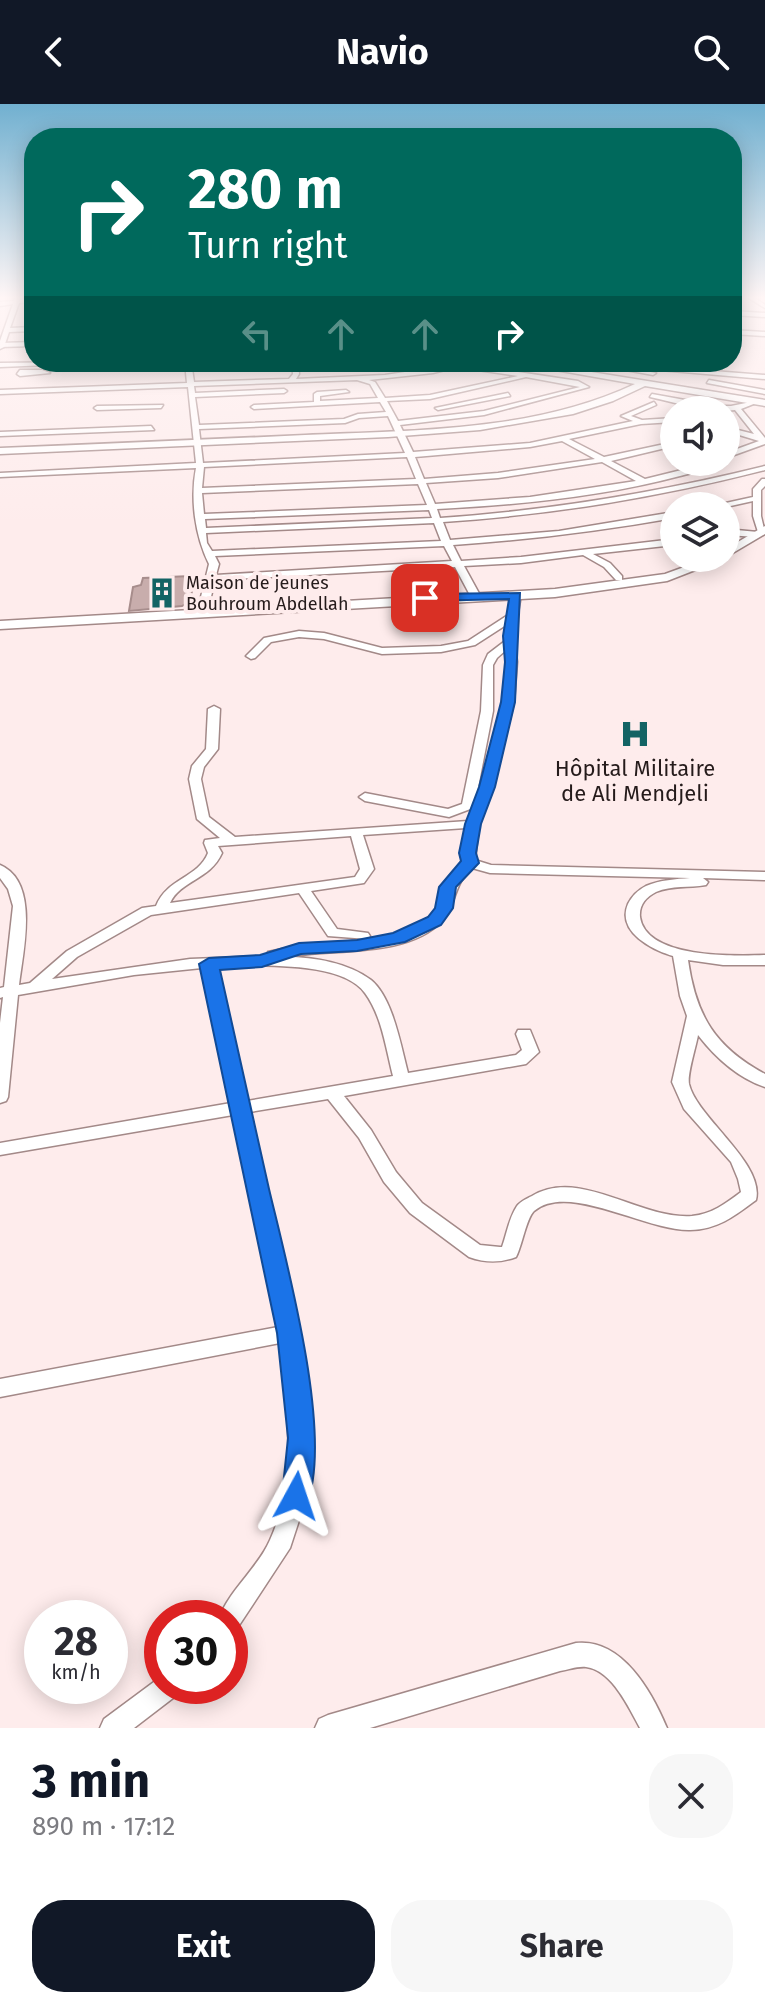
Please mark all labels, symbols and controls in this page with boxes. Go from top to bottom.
icon: back [32,30,76,74]
text: Navio [336,30,429,74]
icon: search [689,30,733,74]
text: 280 m [188,156,343,223]
icon: right [56,160,160,264]
text: Turn right [188,224,348,268]
icon: left [235,312,279,356]
icon: ahead [319,312,363,356]
icon: ahead [403,312,447,356]
icon: right [487,312,531,356]
map controls [660,396,740,572]
button: sound [660,396,740,476]
button: layers [660,492,740,572]
pin [391,564,459,632]
place label: Maison de jeunes Bouhroum Abdellah [186,572,348,615]
building icon: Maison de jeunes Bouhroum Abdellah [145,576,179,610]
icon: arrive [403,576,447,620]
hospital icon: Hôpital Militaire de Ali Mendjeli [618,717,652,751]
place label: Hôpital Militaire de Ali Mendjeli [555,755,715,807]
position arrow [254,1454,338,1538]
speed limit sign: 30 [144,1600,248,1704]
text: 28 [54,1618,98,1666]
text: km/h [51,1660,101,1684]
text: 3 min [32,1752,150,1810]
button: close [649,1754,733,1838]
text: 890 m · 17:12 [32,1811,175,1842]
button: Exit [32,1900,375,1992]
button: Share [391,1900,733,1992]

